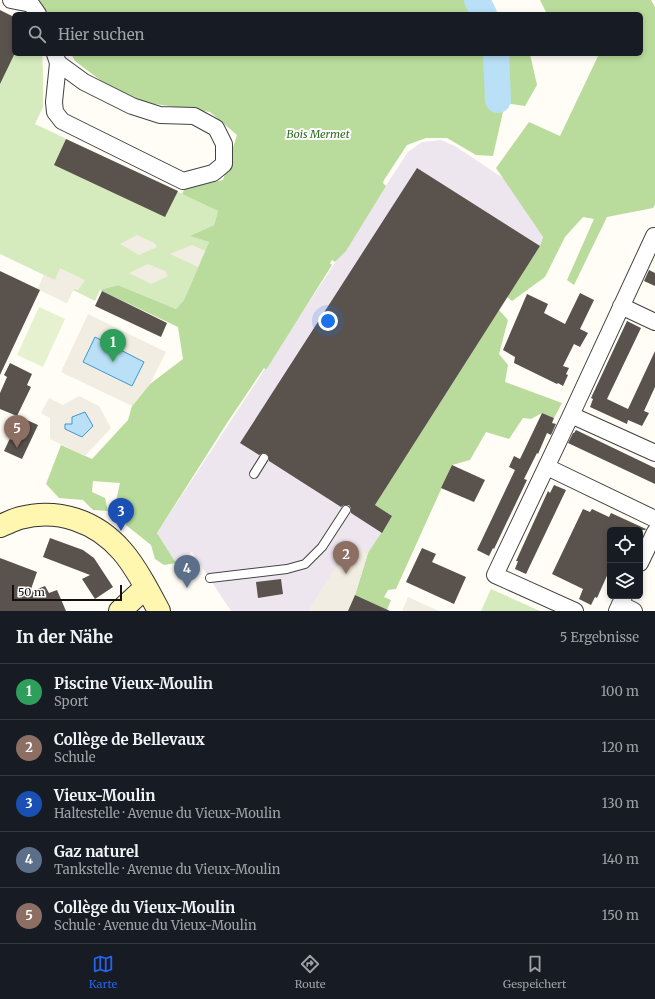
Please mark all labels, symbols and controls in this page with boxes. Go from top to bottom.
search box [12,12,643,56]
icon: search [26,23,48,45]
text: Hier suchen [58,25,145,44]
park label: Bois Mermet [287,127,350,141]
your location [318,311,338,331]
pin: 1 [100,329,126,362]
pin: 5 [4,415,30,448]
pin: 3 [108,498,134,531]
map controls [607,527,643,599]
button: locate [607,527,643,563]
pin: 2 [333,541,359,574]
pin: 4 [174,555,200,588]
button: layers [607,563,643,599]
scale bar [12,583,122,602]
text: 50 m [18,585,45,599]
text: In der Nähe [16,626,113,648]
text: 5 Ergebnisse [560,629,639,646]
text: Piscine Vieux-Moulin [54,674,213,693]
text: 1 [26,683,32,700]
text: 100 m [601,683,639,700]
text: Sport [54,693,88,710]
text: Collège de Bellevaux [54,730,205,749]
text: 2 [25,739,33,756]
text: 120 m [601,739,639,756]
text: Schule [54,749,96,766]
text: Vieux-Moulin [54,786,156,805]
text: 3 [25,795,33,812]
text: 130 m [602,795,639,812]
text: Haltestelle · Avenue du Vieux-Moulin [54,805,281,822]
text: Gaz naturel [54,842,139,861]
text: 4 [25,851,33,868]
text: 140 m [602,851,639,868]
text: Tankstelle · Avenue du Vieux-Moulin [54,861,280,878]
text: Collège du Vieux-Moulin [54,898,235,917]
text: 5 [25,907,33,924]
text: 150 m [602,907,639,924]
text: Schule · Avenue du Vieux-Moulin [54,917,257,934]
tab: Karte [89,953,117,991]
tab: Route [295,953,325,991]
tab: Gespeichert [503,953,566,991]

